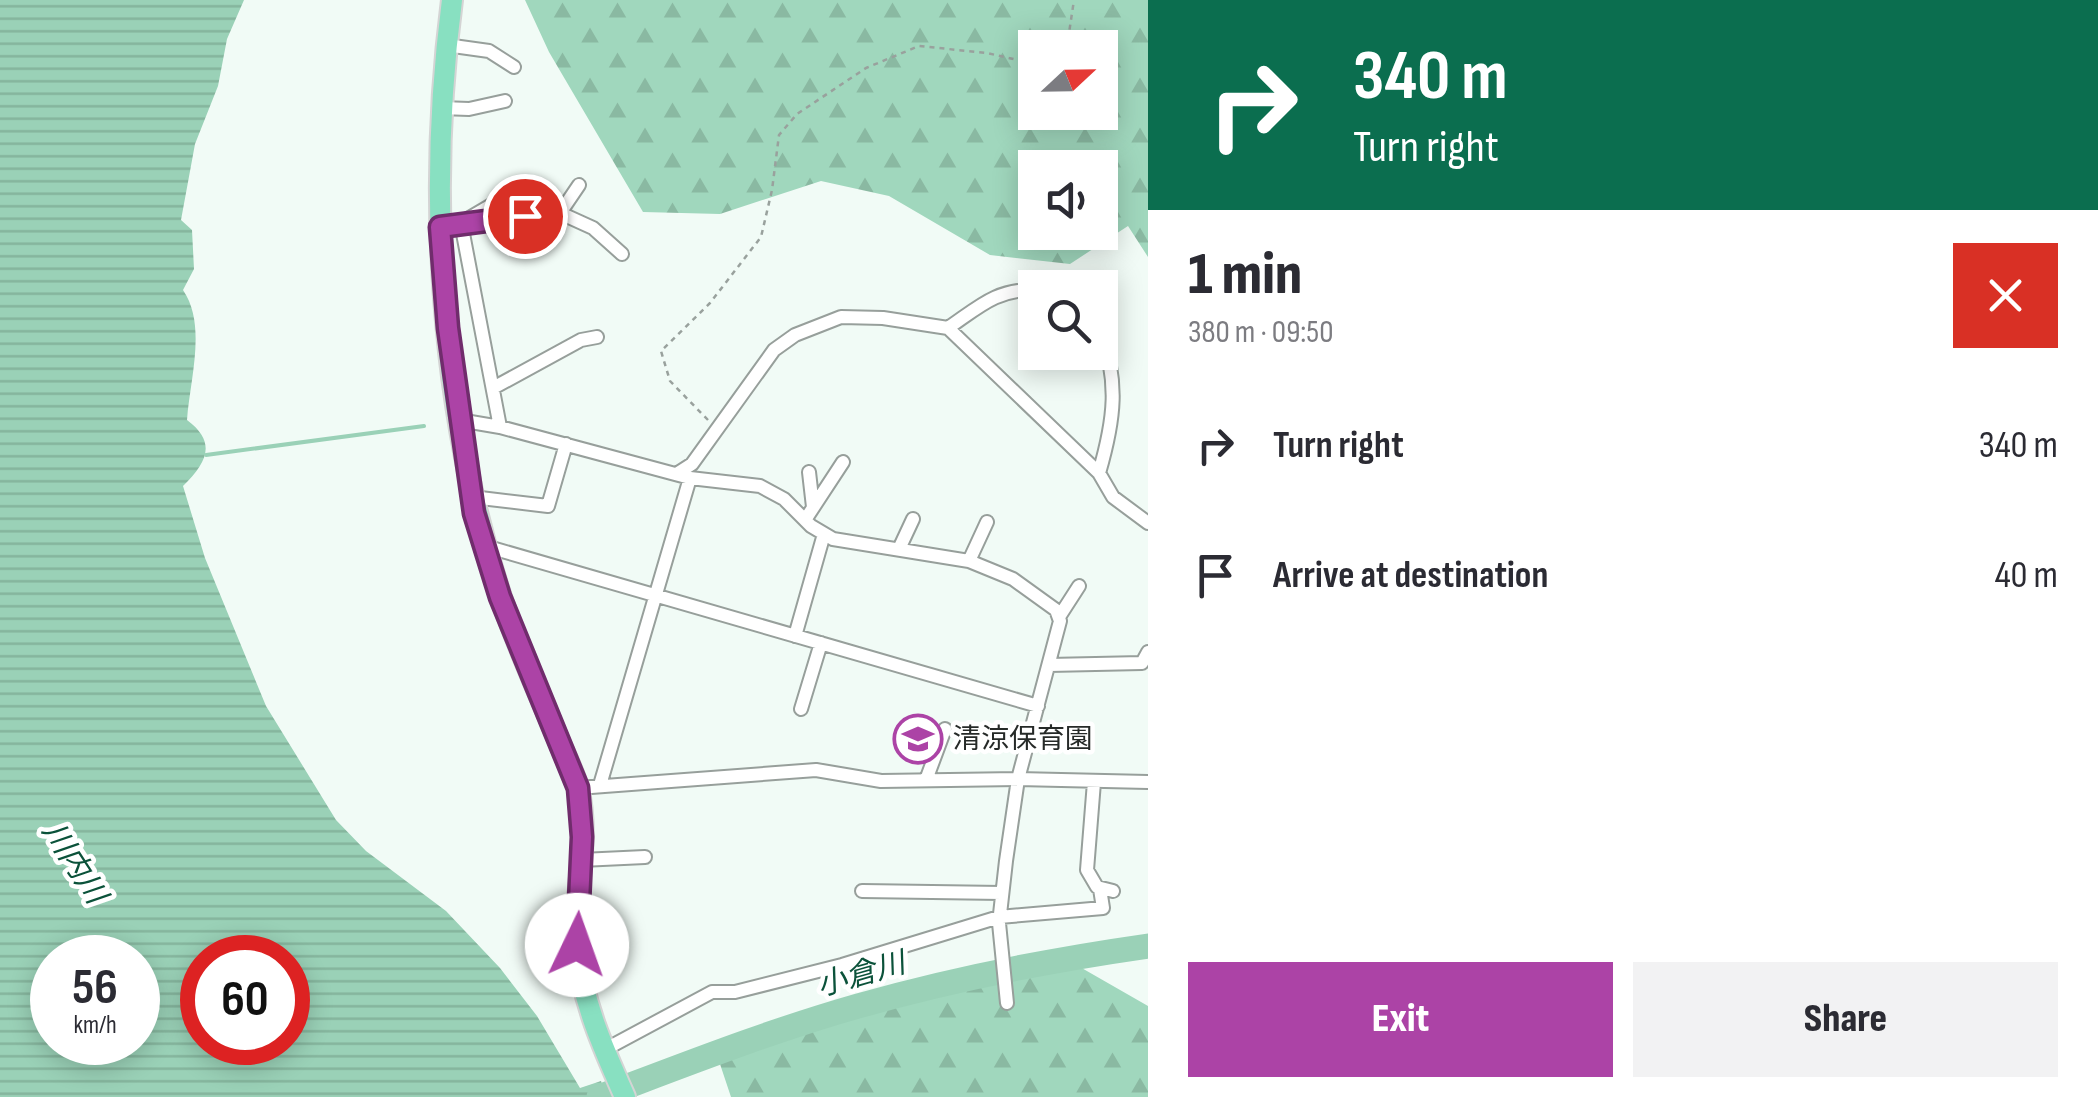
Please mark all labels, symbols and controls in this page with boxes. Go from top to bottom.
north arrow [1018,30,1118,130]
map controls [1018,30,1118,370]
text: 340 m [1353,35,1508,119]
icon: right [1188,40,1318,170]
text: Turn right [1353,120,1499,175]
button: sound [1018,150,1118,250]
pin [483,174,568,259]
icon: arrive [498,189,553,244]
text: 1 min [1188,239,1302,311]
button: close [1953,243,2058,348]
button: search [1018,270,1118,370]
text: 380 m · 09:50 [1188,313,1333,352]
icon: right [1188,418,1243,473]
text: Turn right [1273,423,1404,468]
text: 340 m [1979,423,2058,468]
icon: arrive [1188,548,1243,603]
text: Arrive at destination [1273,553,1548,598]
text: 40 m [1995,553,2058,598]
school or university icon: 清涼保育園 [892,713,944,765]
place label: 清涼保育園 [953,723,1093,756]
water label: 川内川 [34,815,115,913]
position arrow [525,893,629,997]
speed limit sign: 60 [180,935,310,1065]
water label: 小倉川 [813,944,912,1005]
text: 56 [72,958,118,1018]
button: Exit [1188,962,1613,1077]
button: Share [1633,962,2058,1077]
text: km/h [73,1010,117,1041]

